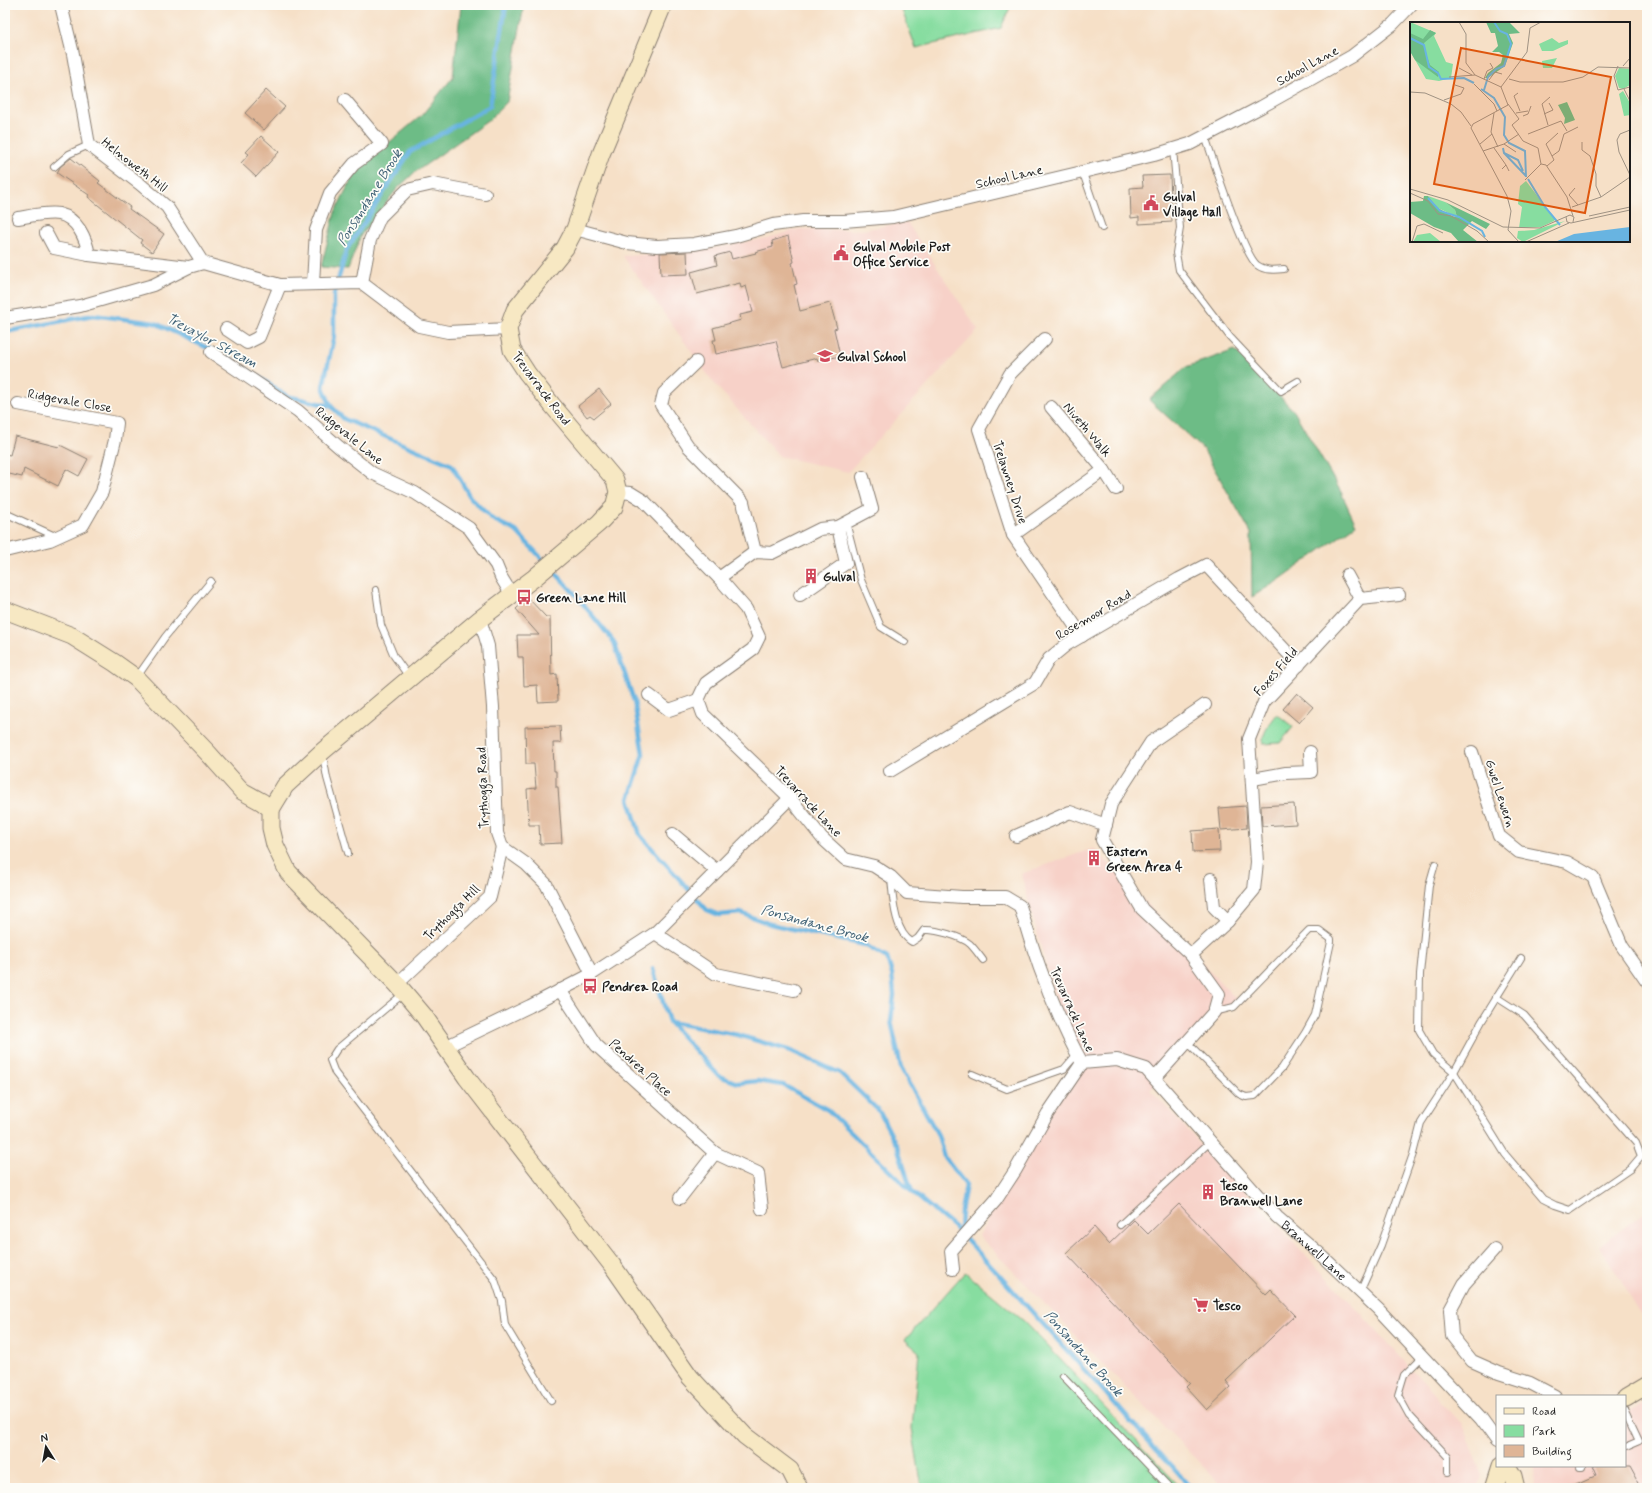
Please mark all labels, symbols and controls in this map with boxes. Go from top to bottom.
inset map [1410,22,1630,242]
street label: School Lane [1274,42,1342,90]
street label: Helnoweth Hill [97,134,171,197]
water label: Ponsandane Brook [333,145,407,249]
street label: School Lane [974,162,1045,193]
place label: Gulval Village Hall [1163,189,1221,222]
public building icon: Gulval Village Hall [1142,194,1160,212]
place label: Gulval Mobile Post Office Service [853,239,952,271]
public building icon: Gulval Mobile Post Office Service [832,244,850,262]
water label: Trevaylor Stream [163,309,260,372]
school or university icon: Gulval School [816,347,834,365]
street label: Trevarrack Road [508,349,574,429]
place label: Gulval School [837,349,906,366]
street label: Ridgevale Close [26,386,113,418]
street label: Niveth Walk [1059,399,1115,461]
street label: Ridgevale Lane [311,403,387,470]
street label: Trelawney Drive [988,439,1031,526]
building icon: Gulval [802,567,820,585]
place label: Gulval [823,569,856,586]
street label: Rosemoor Road [1053,586,1135,645]
bus stop icon: Green Lane Hill [515,588,533,606]
place label: Green Lane Hill [536,590,627,607]
street label: Foxes Field [1250,644,1302,700]
street label: Trythogga Road [474,747,495,829]
street label: Gwel Lewern [1481,757,1519,830]
street label: Trevarrack Lane [770,763,845,841]
place label: Eastern Green Area 4 [1106,844,1183,876]
building icon: Eastern Green Area 4 [1085,849,1103,867]
street label: Trythogga Hill [420,881,485,946]
water label: Ponsandane Brook [759,901,871,947]
street label: Trevarrack Lane [1045,964,1098,1055]
bus stop icon: Pendrea Road [581,977,599,995]
place label: Pendrea Road [602,979,678,996]
street label: Pendrea Place [605,1036,675,1101]
place label: Tesco Branwell Lane [1220,1178,1303,1210]
building icon: Tesco Branwell Lane [1199,1183,1217,1201]
street label: Branwell Lane [1277,1217,1350,1285]
supermarket icon: Tesco [1192,1296,1210,1314]
place label: Tesco [1213,1298,1242,1315]
water label: Ponsandane Brook [1040,1307,1127,1401]
legend [1496,1395,1626,1467]
text: Road [1532,1404,1556,1420]
text: Park [1532,1424,1556,1440]
north arrow [26,1427,66,1467]
text: N [39,1431,49,1446]
text: Building [1532,1444,1572,1461]

